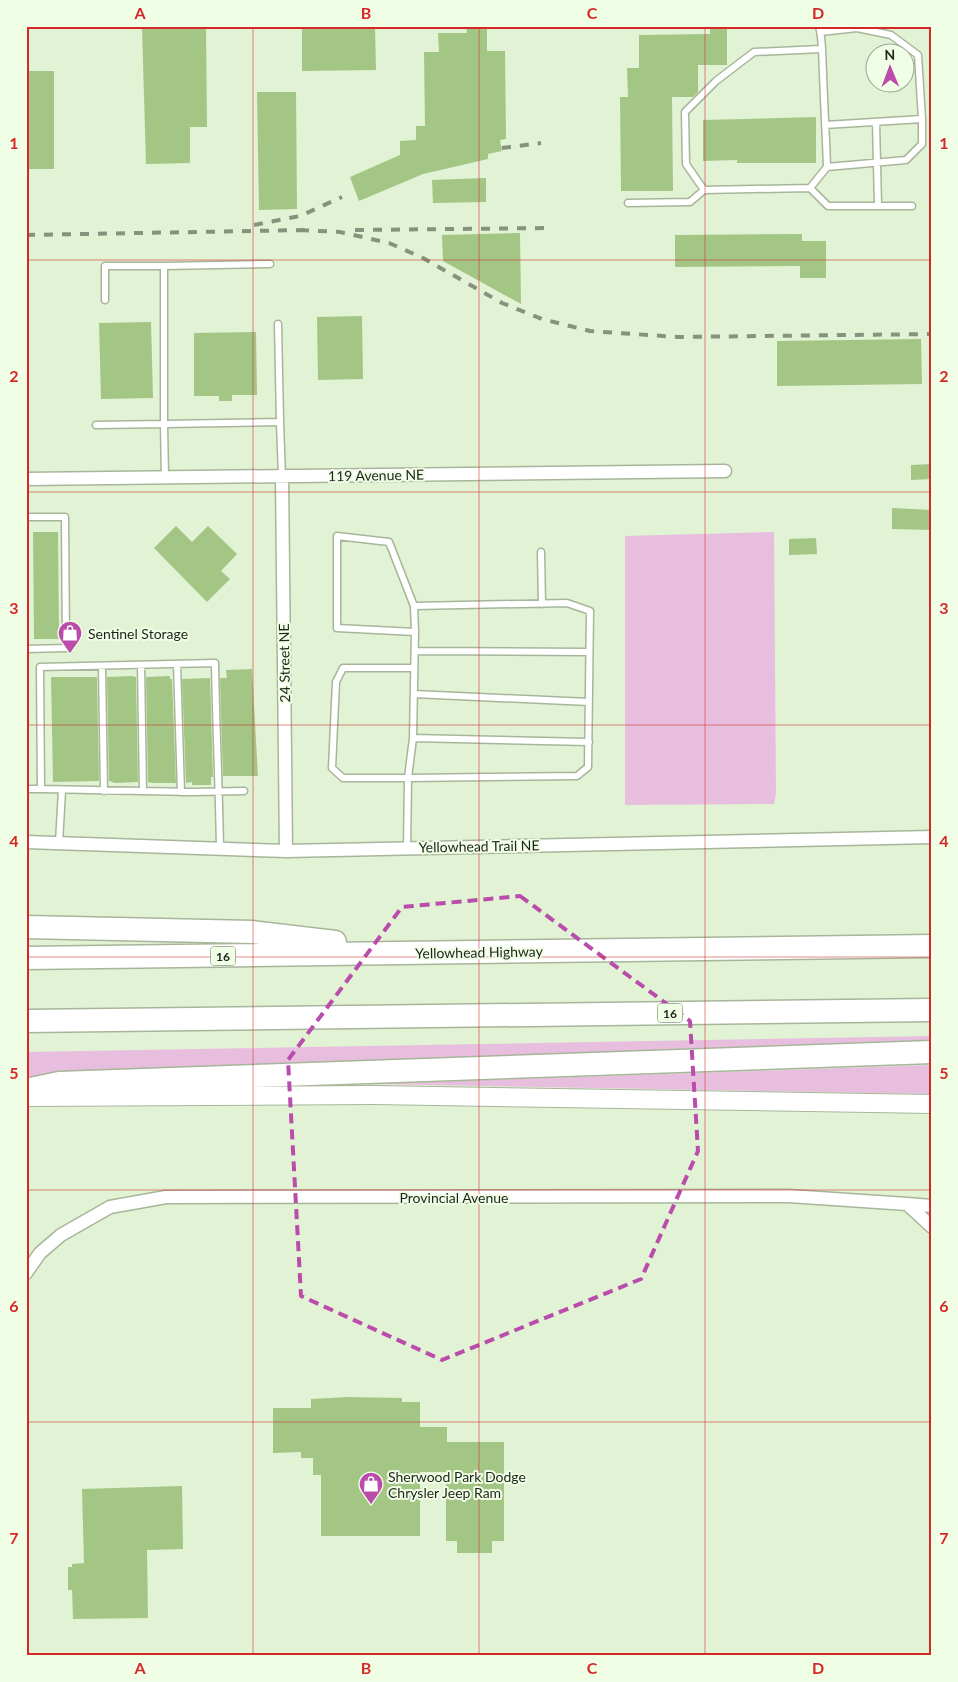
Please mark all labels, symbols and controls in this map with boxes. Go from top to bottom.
text: A [133,3,146,22]
text: B [361,3,371,22]
text: C [587,3,598,22]
text: D [812,3,824,22]
north arrow [866,42,916,92]
text: N [884,46,895,63]
text: 1 [9,133,19,152]
text: 1 [939,133,949,152]
text: 2 [9,366,19,385]
text: 2 [939,366,949,385]
street label: 119 Avenue NE [328,466,424,484]
text: 3 [9,598,19,617]
text: 3 [939,598,949,617]
shop icon: Sentinel Storage [57,620,83,654]
street label: 24 Street NE [275,623,293,703]
place label: Sentinel Storage [88,625,188,642]
text: 4 [9,831,19,850]
text: 4 [939,831,949,850]
street label: Yellowhead Trail NE [418,836,540,856]
street label: Yellowhead Highway [415,942,544,962]
road number: 16 [210,946,236,966]
road number: 16 [658,1004,682,1022]
text: 5 [9,1063,19,1082]
text: 5 [939,1063,949,1082]
street label: Provincial Avenue [400,1189,509,1206]
text: 6 [9,1296,19,1315]
text: 6 [939,1296,949,1315]
place label: Sherwood Park Dodge Chrysler Jeep Ram [388,1468,526,1501]
shop icon: Sherwood Park Dodge Chrysler Jeep Ram [358,1471,384,1505]
text: 7 [9,1528,19,1547]
text: 7 [939,1528,949,1547]
text: A [133,1658,146,1677]
text: B [361,1658,371,1677]
text: C [587,1658,598,1677]
text: D [812,1658,824,1677]

